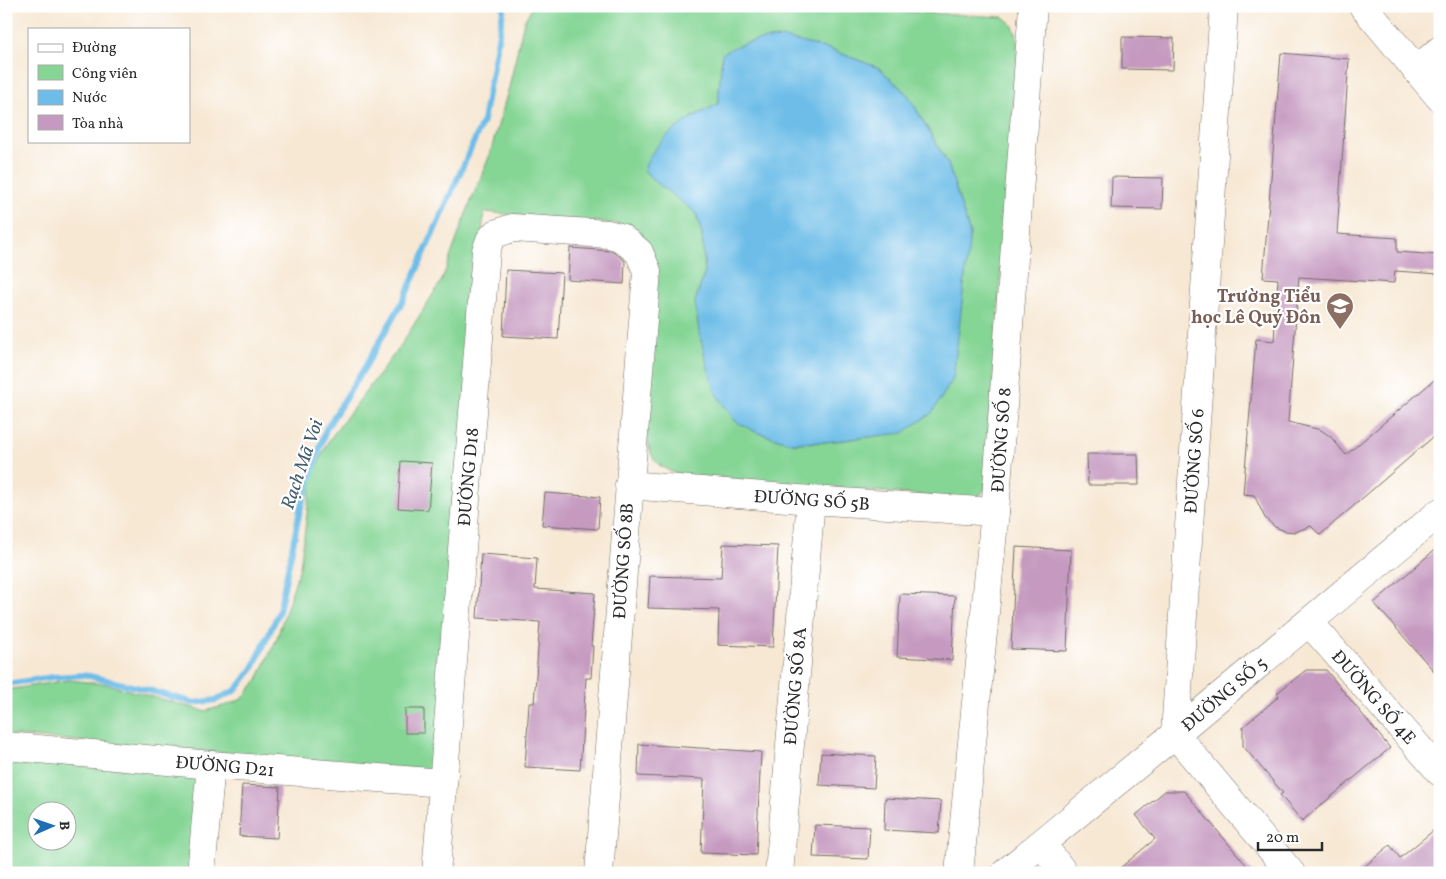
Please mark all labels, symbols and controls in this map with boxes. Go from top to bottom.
legend [28,28,190,142]
text: Đường [72,38,117,59]
text: Công viên [72,64,137,85]
text: Nước [72,88,107,109]
text: Tòa nhà [72,114,124,135]
place label: Trường Tiểu học Lê Quý Đôn [1191,285,1321,331]
school or university icon: Trường Tiểu học Lê Quý Đôn [1325,291,1355,330]
street label: ĐƯỜNG SỐ 8 [984,386,1019,494]
street label: ĐƯỜNG SỐ 6 [1177,407,1212,515]
water label: Rạch Mã Voi [275,416,331,513]
street label: ĐƯỜNG D18 [452,427,486,527]
street label: ĐƯỜNG SỐ 5B [753,483,871,518]
street label: ĐƯỜNG SỐ 8B [606,502,641,620]
street label: ĐƯỜNG SỐ 8A [777,626,814,746]
street label: ĐƯỜNG SỐ 4E [1325,644,1423,751]
street label: ĐƯỜNG SỐ 5 [1175,650,1273,738]
street label: ĐƯỜNG D21 [174,750,276,784]
north arrow [28,802,78,852]
scale bar [1258,819,1322,851]
text: B [54,821,73,831]
text: 20 m [1266,828,1299,849]

